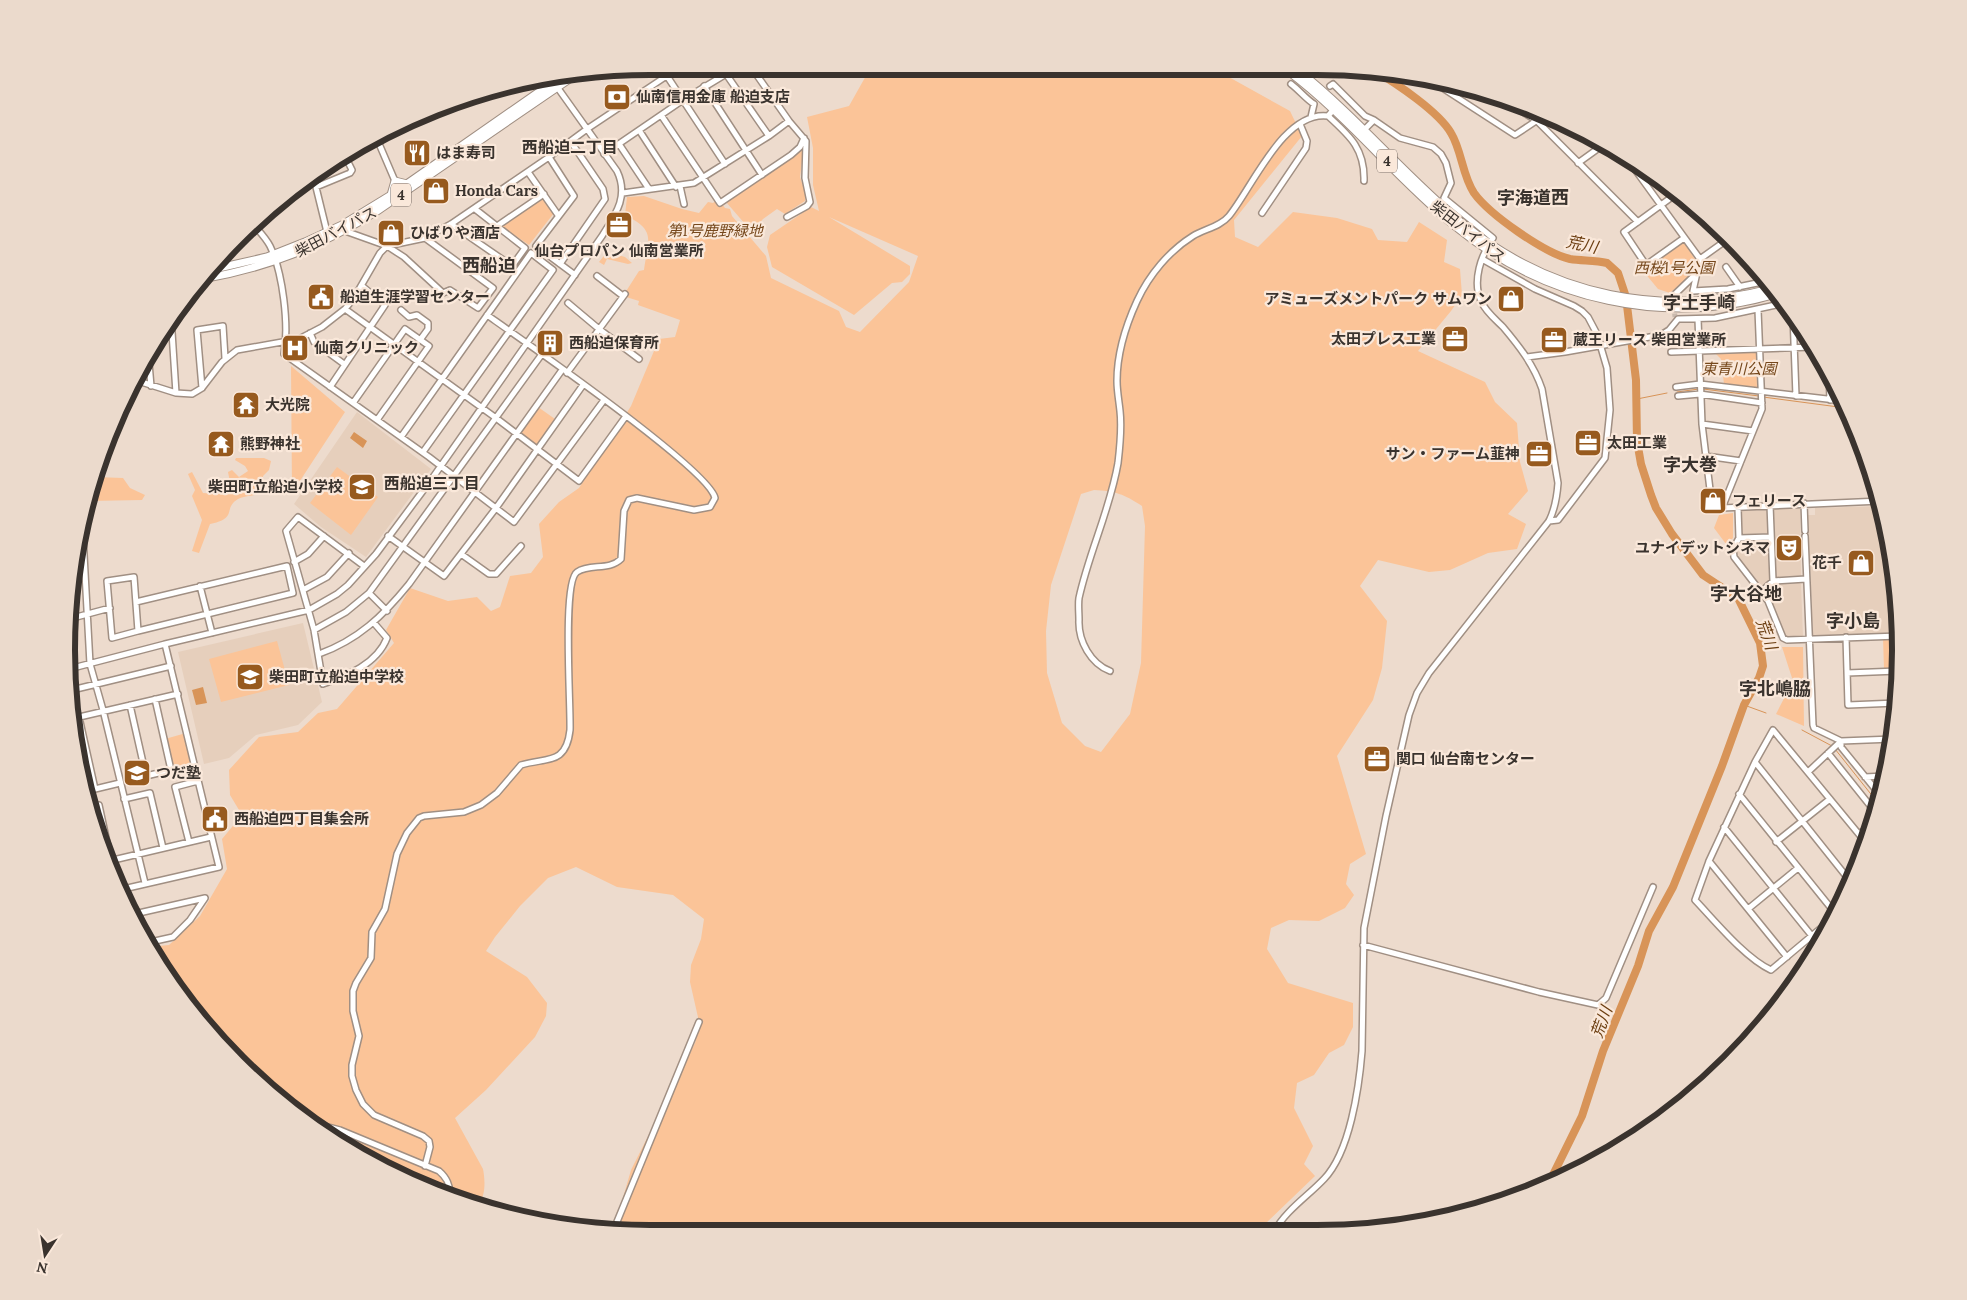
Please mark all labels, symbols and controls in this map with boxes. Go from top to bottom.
bank icon: 仙南信用金庫 船迫支店 [602,82,632,112]
place label: 仙南信用金庫 船迫支店 [636,87,790,106]
district label: 西船迫二丁目 [522,137,618,157]
restaurant icon: はま寿司 [402,138,432,168]
place label: はま寿司 [436,143,496,162]
road number: 4 [1377,150,1397,172]
shop icon: Honda Cars [421,176,451,206]
place label: Honda Cars [455,181,538,200]
road number: 4 [391,184,411,206]
district label: 字海道西 [1497,186,1569,209]
street label: 柴田バイパス [1427,197,1510,267]
street label: 柴田バイパス [292,202,380,261]
office icon: 仙台プロパン 仙南営業所 [604,210,634,240]
shop icon: ひばりや酒店 [376,218,406,248]
park label: 第1号鹿野緑地 [667,221,765,240]
place label: ひばりや酒店 [410,223,500,242]
water label: 荒川 [1564,231,1602,257]
place label: 仙台プロパン 仙南営業所 [534,241,704,260]
district label: 西船迫 [462,254,516,277]
park label: 西桜1号公園 [1634,258,1716,277]
public building icon: 船迫生涯学習センター [306,282,336,312]
shop icon: アミューズメントパーク サムワン [1496,284,1526,314]
place label: 船迫生涯学習センター [340,287,490,306]
place label: アミューズメントパーク サムワン [1264,289,1492,308]
district label: 字土手崎 [1663,291,1735,314]
office icon: 太田プレス工業 [1440,324,1470,354]
office icon: 蔵王リース 柴田営業所 [1539,325,1569,355]
building icon: 西船迫保育所 [535,328,565,358]
place label: 太田プレス工業 [1331,329,1436,348]
place label: 蔵王リース 柴田営業所 [1573,330,1726,349]
hospital icon: 仙南クリニック [280,333,310,363]
place label: 西船迫保育所 [569,333,659,352]
place label: 仙南クリニック [314,338,419,357]
park label: 東青川公園 [1701,359,1778,378]
temple icon: 大光院 [231,390,261,420]
place label: 大光院 [265,395,310,414]
office icon: 太田工業 [1573,428,1603,458]
temple icon: 熊野神社 [206,429,236,459]
place label: 太田工業 [1607,433,1667,452]
place label: 熊野神社 [240,434,300,453]
office icon: サン・ファーム韮神 [1524,439,1554,469]
place label: サン・ファーム韮神 [1385,444,1520,463]
district label: 字大巻 [1663,453,1717,476]
school or university icon: 柴田町立船迫小学校 [347,472,377,502]
district label: 西船迫三丁目 [384,473,480,493]
place label: 柴田町立船迫小学校 [208,477,343,496]
shop icon: フェリース [1698,486,1728,516]
place label: フェリース [1732,491,1806,510]
theatre icon: ユナイデットシネマ [1774,533,1804,563]
place label: ユナイデットシネマ [1635,538,1770,557]
shop icon: 花千 [1846,548,1876,578]
place label: 花千 [1812,553,1842,572]
district label: 字大谷地 [1710,582,1782,605]
district label: 字小島 [1826,609,1880,632]
water label: 荒川 [1752,616,1783,654]
school or university icon: 柴田町立船迫中学校 [235,662,265,692]
place label: 柴田町立船迫中学校 [269,667,404,686]
district label: 字北嶋脇 [1739,677,1811,700]
office icon: 関口 仙台南センター [1362,744,1392,774]
place label: 関口 仙台南センター [1396,749,1535,768]
school or university icon: つだ塾 [122,758,152,788]
place label: つだ塾 [156,763,201,782]
public building icon: 西船迫四丁目集会所 [200,804,230,834]
place label: 西船迫四丁目集会所 [234,809,369,828]
water label: 荒川 [1586,1002,1617,1040]
north arrow [20,1230,70,1280]
text: N [35,1258,49,1278]

